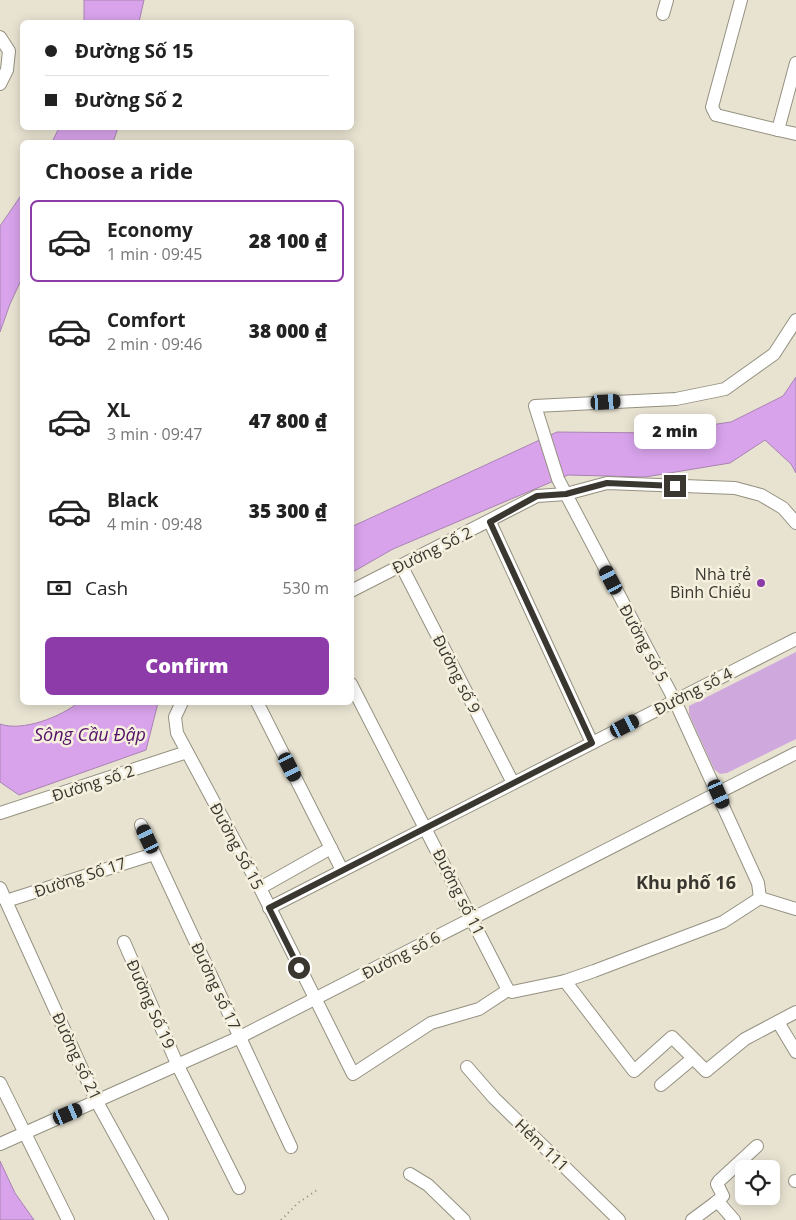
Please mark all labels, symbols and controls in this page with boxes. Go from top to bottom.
text: Đường Số 15 [75,38,193,64]
text: Đường Số 2 [75,87,183,113]
text: Choose a ride [45,155,193,185]
text: Economy [107,217,193,243]
icon: car [47,219,92,264]
text: 28 100 ₫ [249,228,327,254]
text: 1 min · 09:45 [107,243,202,265]
text: Comfort [107,307,186,333]
icon: car [47,309,92,354]
text: 38 000 ₫ [249,318,327,344]
text: 2 min · 09:46 [107,333,202,355]
car [590,394,621,410]
text: XL [107,397,130,423]
icon: car [47,399,92,444]
text: 47 800 ₫ [249,408,327,434]
callout: 2 min [634,414,716,448]
text: 2 min [652,420,698,442]
text: 3 min · 09:47 [107,423,202,445]
route end [664,475,686,497]
text: Black [107,487,159,513]
icon: car [47,489,92,534]
text: 35 300 ₫ [249,498,327,524]
text: 4 min · 09:48 [107,513,202,535]
street label: Đường Số 2 [388,521,476,579]
car [597,563,624,597]
place label: Nhà trẻ Bình Chiểu [670,563,751,603]
icon: cash [45,574,73,602]
text: Cash [85,575,128,601]
text: 530 m [283,577,329,599]
marker: Nhà trẻ Bình Chiểu [755,577,767,589]
street label: Đường số 5 [614,600,674,686]
street label: Đường số 9 [428,631,486,717]
button: Confirm [45,637,329,695]
street label: Đường số 4 [650,662,736,720]
car [608,713,641,739]
water label: Sông Cầu Đập [34,722,146,746]
car [276,750,303,784]
street label: Đường số 2 [49,759,137,807]
car [706,777,731,811]
street label: Đường Số 15 [205,799,269,893]
car [134,822,161,856]
street label: Đường số 11 [428,845,490,939]
street label: Đường Số 17 [31,852,129,902]
district label: Khu phố 16 [636,870,736,894]
street label: Đường số 6 [358,926,444,984]
street label: Đường số 17 [186,939,246,1033]
street label: Đường Số 19 [122,956,180,1052]
route start [288,957,310,979]
street label: Đường số 21 [47,1009,107,1103]
car [51,1101,84,1127]
street label: Hẻm 111 [510,1114,574,1176]
map controls [735,1160,780,1205]
button: locate [735,1160,780,1205]

